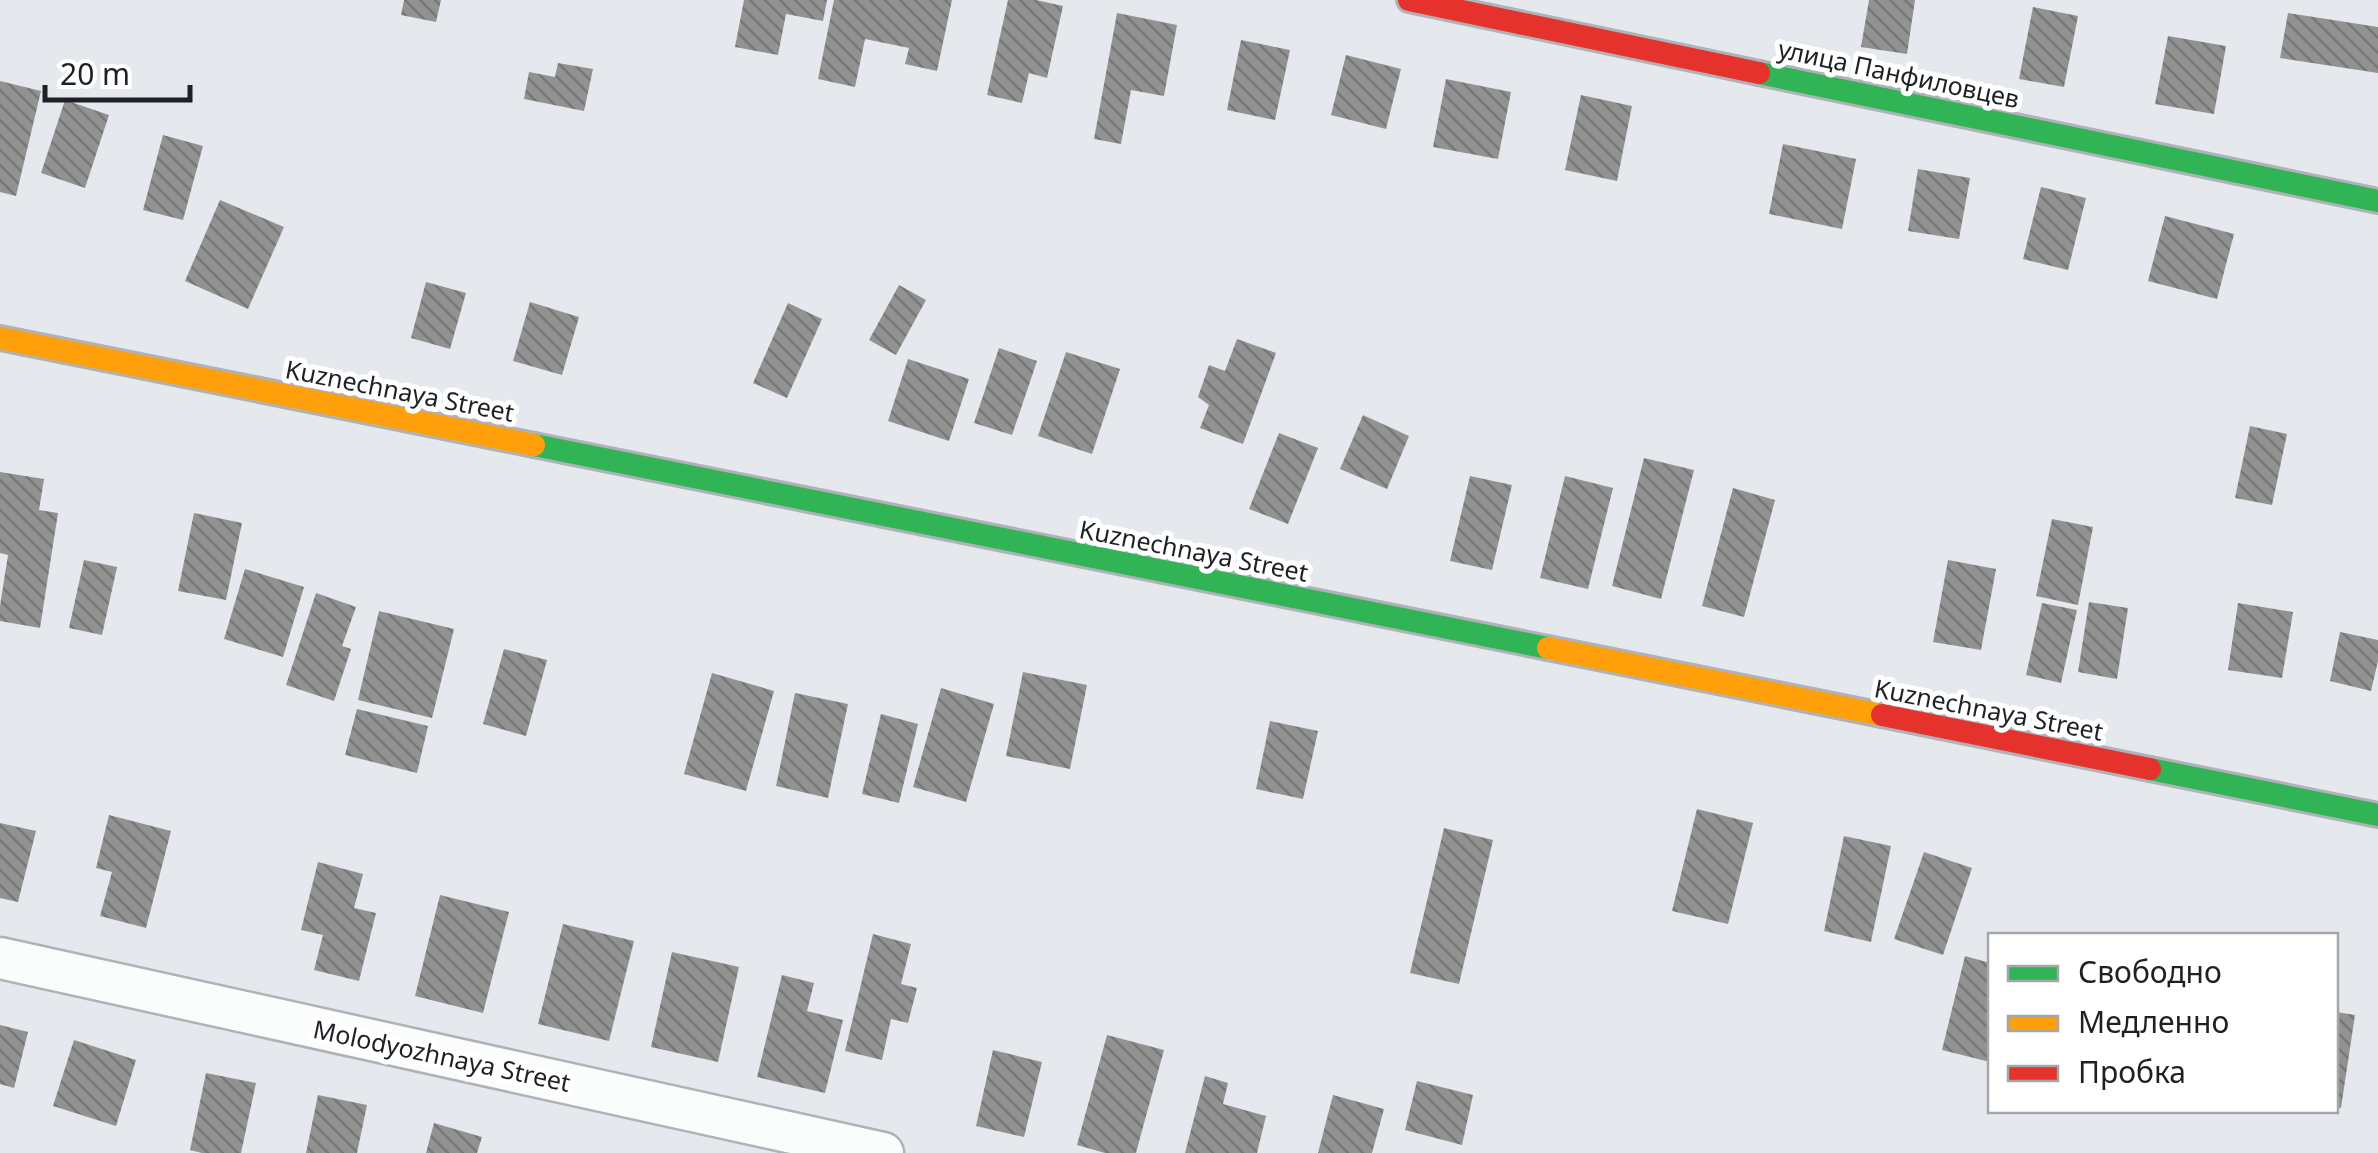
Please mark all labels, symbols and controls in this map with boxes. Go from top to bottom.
street label: улица Панфиловцев [1775,31,2023,115]
scale bar [45,40,190,102]
text: 20 m [60,53,130,94]
street label: Kuznechnaya Street [283,351,517,429]
street label: Kuznechnaya Street [1077,511,1311,589]
street label: Kuznechnaya Street [1872,670,2106,748]
legend [1988,933,2338,1113]
text: Свободно [2078,951,2222,992]
text: Медленно [2078,1001,2229,1042]
street label: Molodyozhnaya Street [310,1011,574,1099]
text: Пробка [2078,1051,2186,1092]

